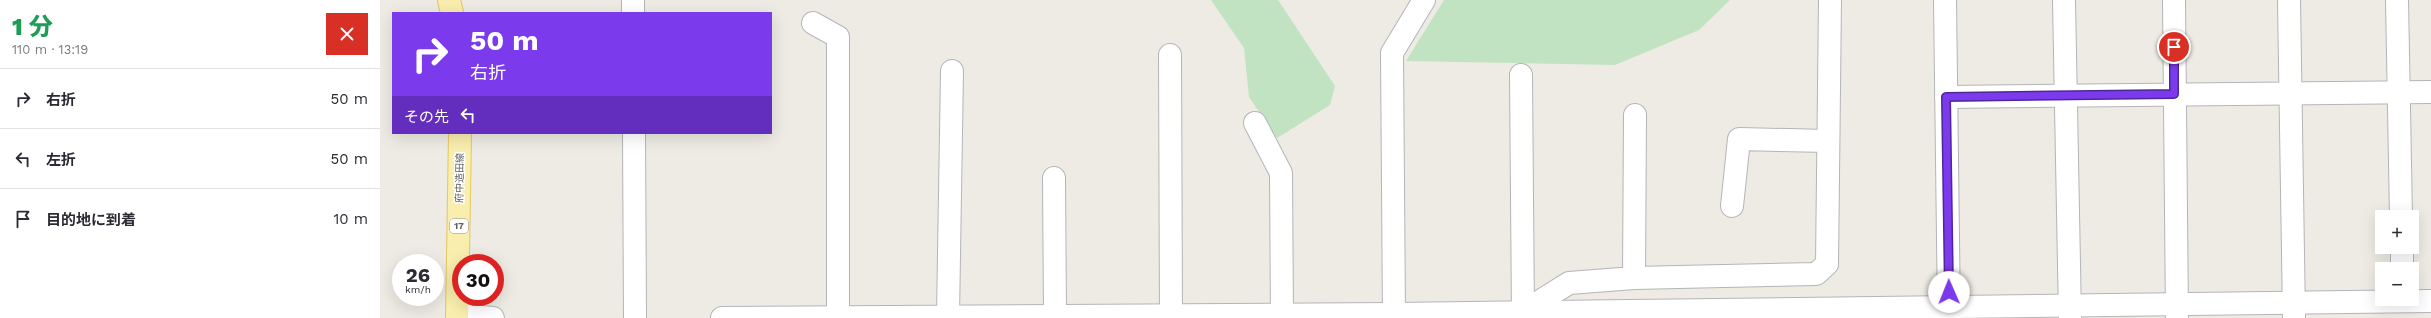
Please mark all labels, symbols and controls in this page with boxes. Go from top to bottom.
text: 1 分 [12,13,53,41]
button: close [326,13,368,55]
text: 50 m [470,24,539,57]
icon: right [404,28,456,80]
pin [2157,30,2191,64]
icon: arrive [2163,36,2185,58]
text: 110 m · 13:19 [12,42,88,57]
text: 右折 [470,62,506,83]
icon: right [12,88,34,110]
text: 50 m [331,90,368,108]
text: 右折 [46,91,76,109]
icon: left [457,104,479,126]
text: その先 [404,108,449,126]
icon: left [12,148,34,170]
text: 50 m [331,150,368,168]
text: 左折 [46,151,76,169]
street label: 府中造田線 [454,153,465,203]
icon: arrive [12,208,34,230]
text: 10 m [333,210,368,228]
map controls [2375,210,2419,306]
button: + [2375,210,2419,254]
text: 目的地に到着 [46,211,136,229]
road number: 17 [450,219,468,233]
speed limit sign: 30 [452,254,504,306]
button: − [2375,262,2419,306]
text: 26 [406,263,430,287]
position arrow [1928,271,1970,313]
text: km/h [405,284,431,295]

